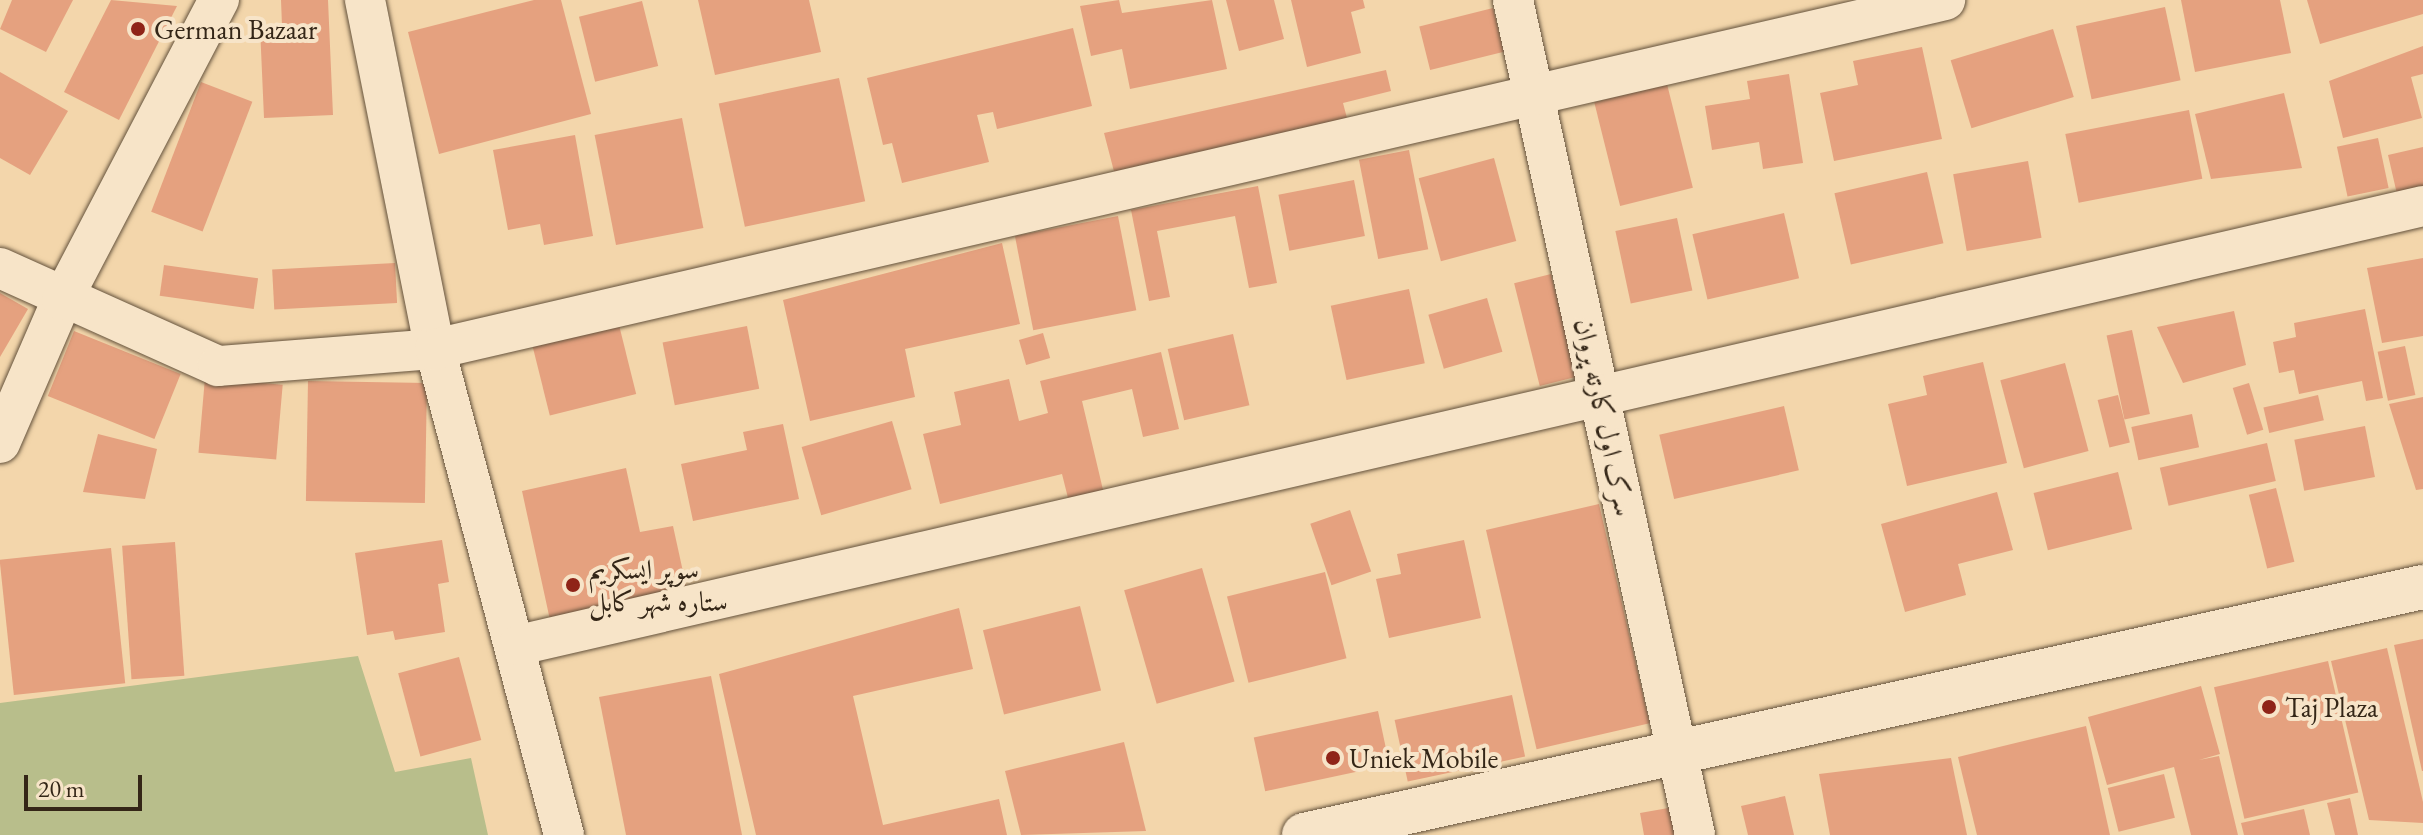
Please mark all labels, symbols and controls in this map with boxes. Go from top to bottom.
place label: German Bazaar [154,12,317,46]
marker: German Bazaar [129,20,147,38]
street label: سرک اول کارته پروان [1568,315,1642,519]
place label: سوپر ایسکریم ستاره شهر کابل [589,552,728,618]
marker: سوپر ایسکریم ستاره شهر کابل [564,576,582,594]
place label: Taj Plaza [2285,690,2378,724]
marker: Taj Plaza [2260,698,2278,716]
place label: Uniek Mobile [1349,741,1498,775]
marker: Uniek Mobile [1324,749,1342,767]
scale bar [28,759,146,809]
text: 20 m [38,773,85,804]

